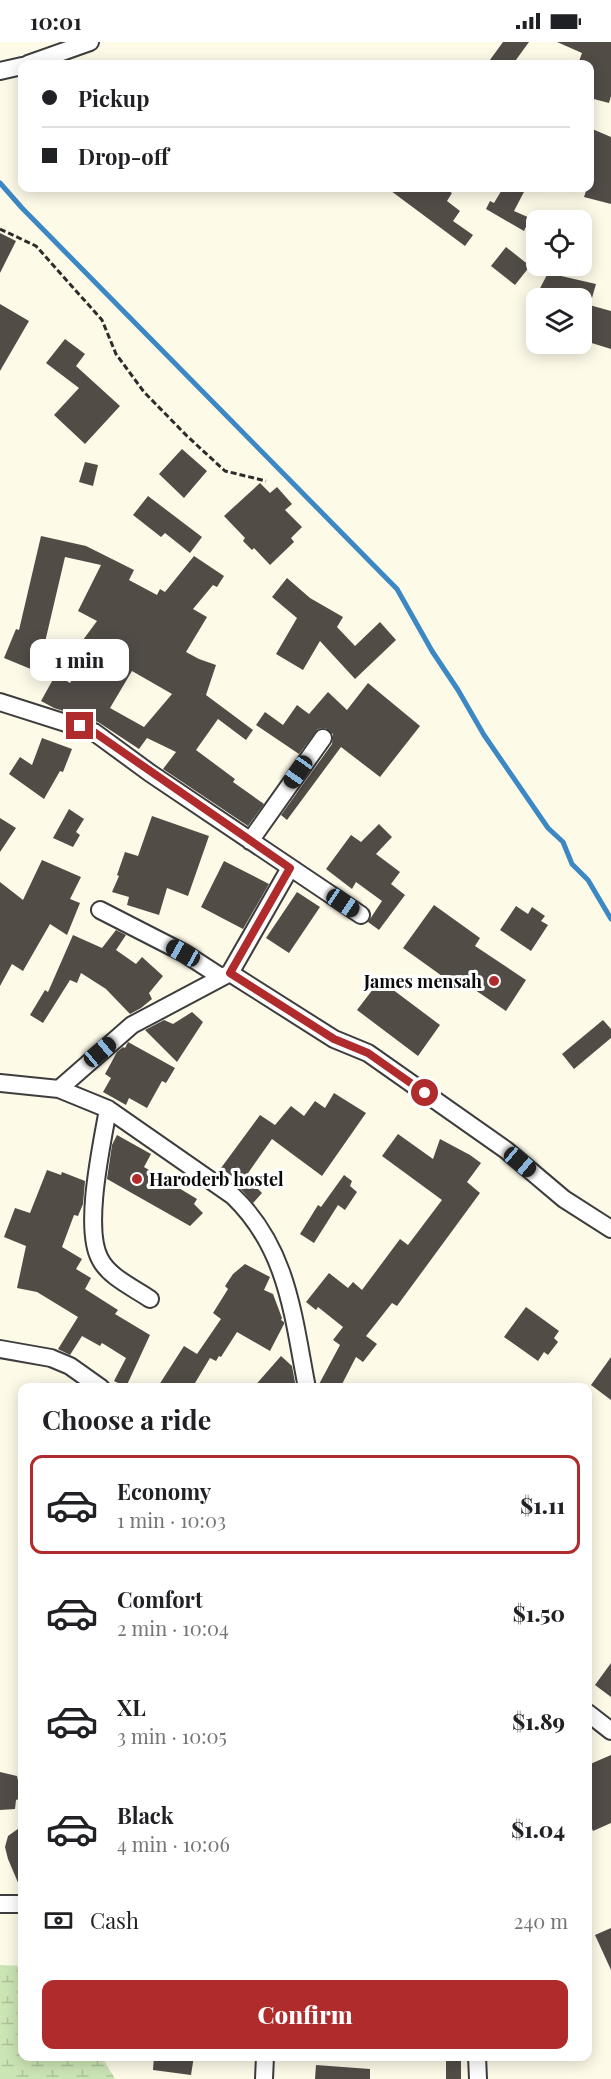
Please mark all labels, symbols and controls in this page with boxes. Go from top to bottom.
text: 10:01 [30,6,82,36]
text: Pickup [78,83,149,113]
text: Drop-off [78,141,169,171]
map controls [526,210,592,354]
button: locate [526,210,592,276]
button: layers [526,288,592,354]
callout: 1 min [31,639,130,681]
text: 1 min [55,646,104,673]
route end [66,712,93,739]
car [280,752,316,792]
car [323,885,363,921]
car [163,936,203,970]
place label: James mensah [363,969,482,993]
marker: James mensah [487,974,501,988]
car [80,1034,120,1070]
route start [411,1079,438,1106]
car [500,1144,540,1180]
place label: Haroderb hostel [149,1167,284,1191]
marker: Haroderb hostel [130,1172,144,1186]
text: Choose a ride [42,1401,211,1437]
text: Economy [117,1476,211,1506]
icon: car [45,1478,99,1532]
text: $1.11 [520,1490,565,1520]
text: 1 min · 10:03 [117,1506,226,1533]
text: Comfort [117,1584,203,1614]
icon: car [45,1586,99,1640]
text: $1.50 [513,1598,565,1628]
text: 2 min · 10:04 [117,1614,229,1641]
text: XL [117,1692,146,1722]
icon: car [45,1694,99,1748]
text: $1.89 [512,1706,565,1736]
text: 3 min · 10:05 [117,1722,227,1749]
text: Black [117,1800,174,1830]
icon: car [45,1802,99,1856]
text: $1.04 [511,1814,565,1844]
text: 4 min · 10:06 [117,1830,230,1857]
icon: cash [42,1904,75,1937]
text: Cash [90,1905,139,1935]
text: 240 m [514,1907,568,1934]
button: Confirm [42,1980,568,2049]

